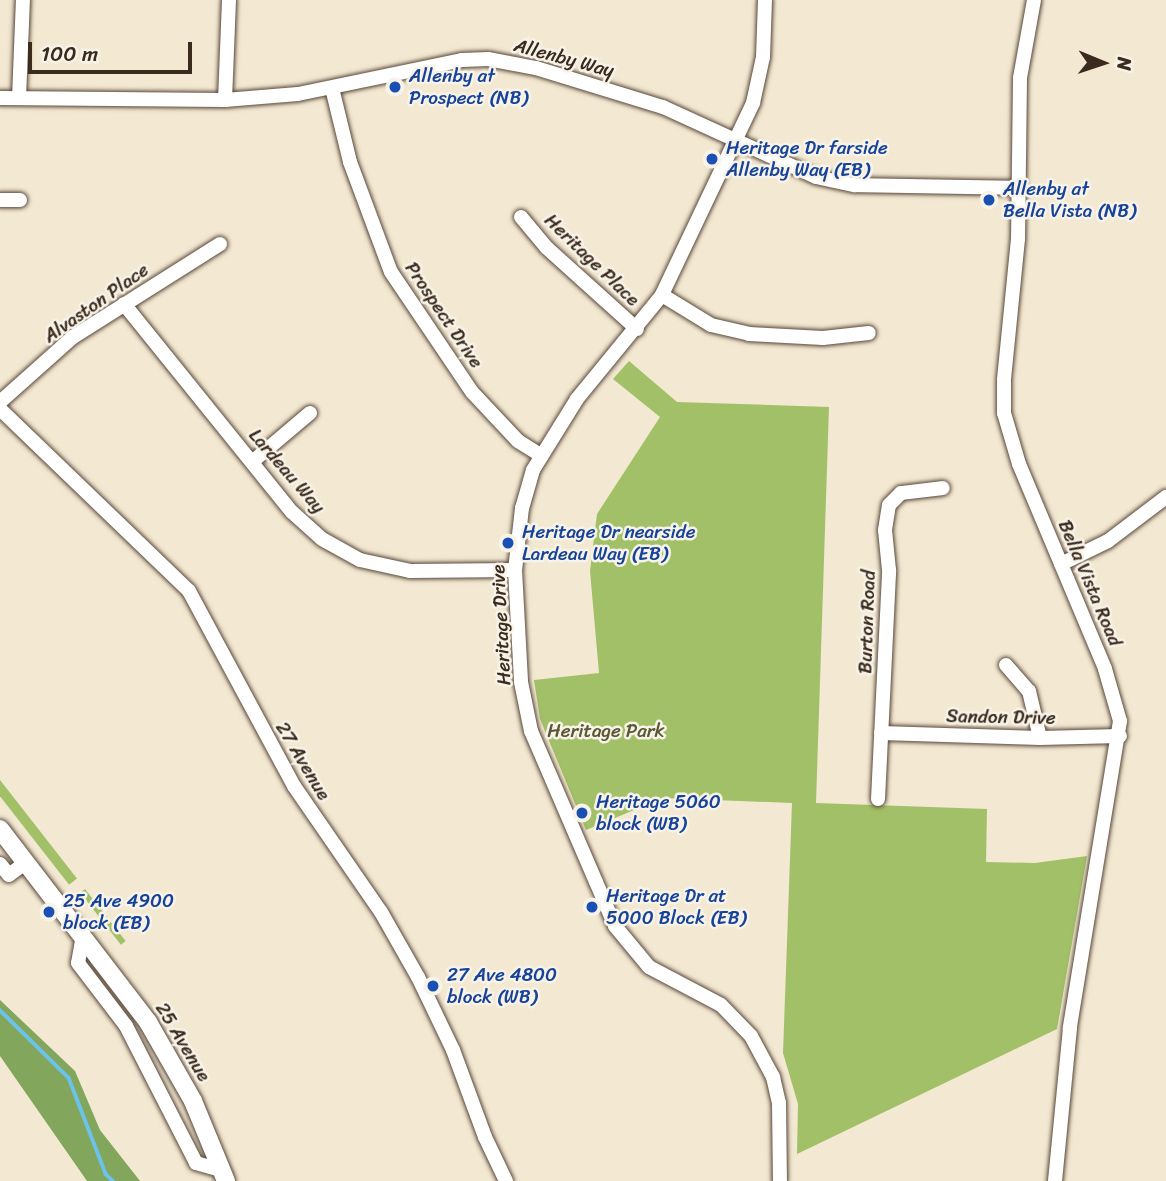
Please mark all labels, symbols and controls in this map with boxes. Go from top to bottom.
scale bar [32,28,196,72]
north arrow [1068,28,1138,98]
street label: Allenby Way [511,34,617,82]
text: 100 m [41,35,98,73]
text: N [1108,57,1141,71]
place label: Allenby at Prospect (NB) [409,65,528,109]
marker: Allenby at Prospect (NB) [387,79,403,95]
place label: Heritage Dr farside Allenby Way (EB) [726,137,886,181]
marker: Heritage Dr farside Allenby Way (EB) [704,151,720,167]
place label: Allenby at Bella Vista (NB) [1003,178,1137,222]
marker: Allenby at Bella Vista (NB) [981,192,997,208]
street label: Heritage Place [539,209,645,311]
street label: Alvaston Place [39,258,153,348]
street label: Prospect Drive [400,258,488,372]
street label: Lardeau Way [244,424,330,518]
street label: Bella Vista Road [1053,516,1127,650]
place label: Heritage Dr nearside Lardeau Way (EB) [522,521,695,565]
marker: Heritage Dr nearside Lardeau Way (EB) [500,535,516,551]
street label: Heritage Drive [486,564,516,686]
street label: Burton Road [854,570,880,674]
street label: Sandon Drive [946,705,1056,729]
street label: 27 Avenue [271,718,335,804]
park label: Heritage Park [547,720,665,742]
place label: Heritage 5060 block (WB) [596,791,721,835]
marker: Heritage 5060 block (WB) [574,805,590,821]
place label: Heritage Dr at 5000 Block (EB) [606,885,746,929]
place label: 25 Ave 4900 block (EB) [63,890,174,934]
marker: Heritage Dr at 5000 Block (EB) [584,899,600,915]
marker: 25 Ave 4900 block (EB) [41,904,57,920]
place label: 27 Ave 4800 block (WB) [447,964,557,1008]
marker: 27 Ave 4800 block (WB) [425,978,441,994]
street label: 25 Avenue [151,998,215,1086]

